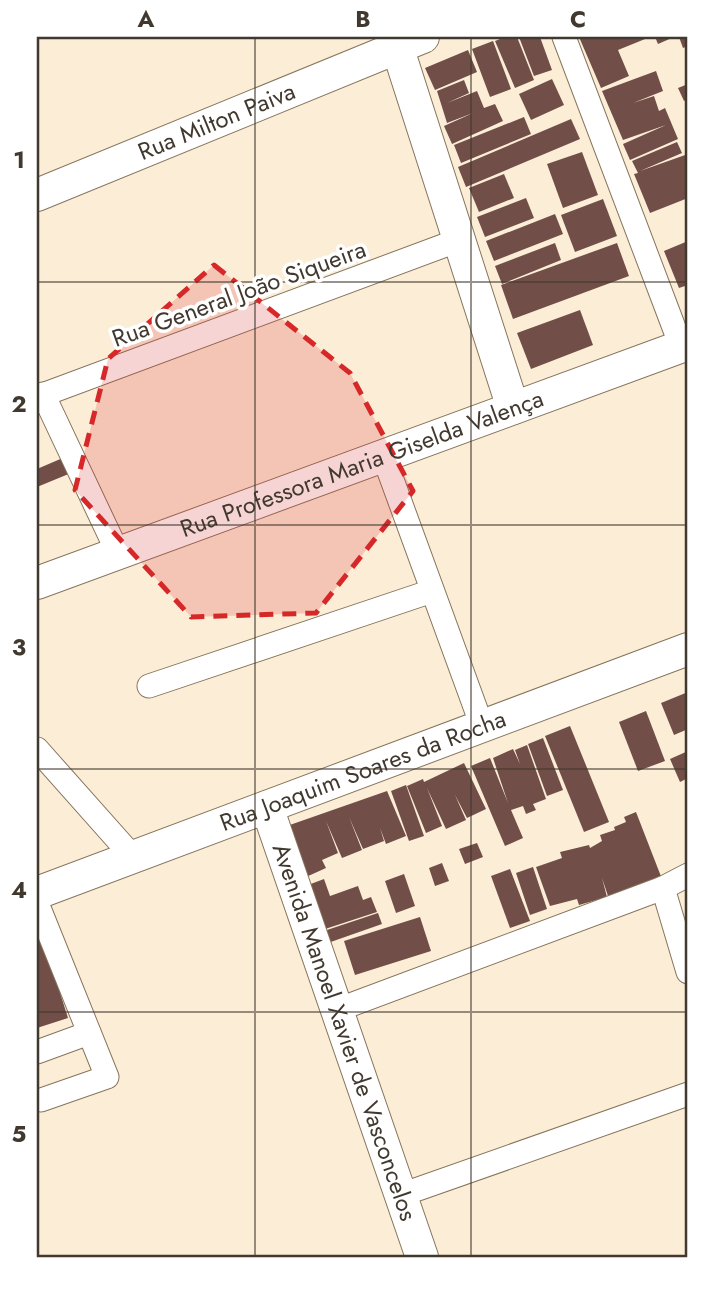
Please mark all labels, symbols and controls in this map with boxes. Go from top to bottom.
text: A [137,2,155,36]
text: B [355,2,371,36]
text: C [570,2,586,36]
street label: Rua Milton Paiva [132,73,300,169]
text: 1 [13,143,25,177]
street label: Rua General João Siqueira [107,231,371,356]
street label: Rua Professora Maria Giselda Valença [175,381,548,546]
text: 2 [11,387,27,421]
text: 3 [12,630,26,664]
street label: Rua Joaquim Soares da Rocha [215,701,511,840]
street label: Avenida Manoel Xavier de Vasconcelos [264,838,426,1225]
text: 4 [11,873,27,907]
text: 5 [12,1117,26,1151]

